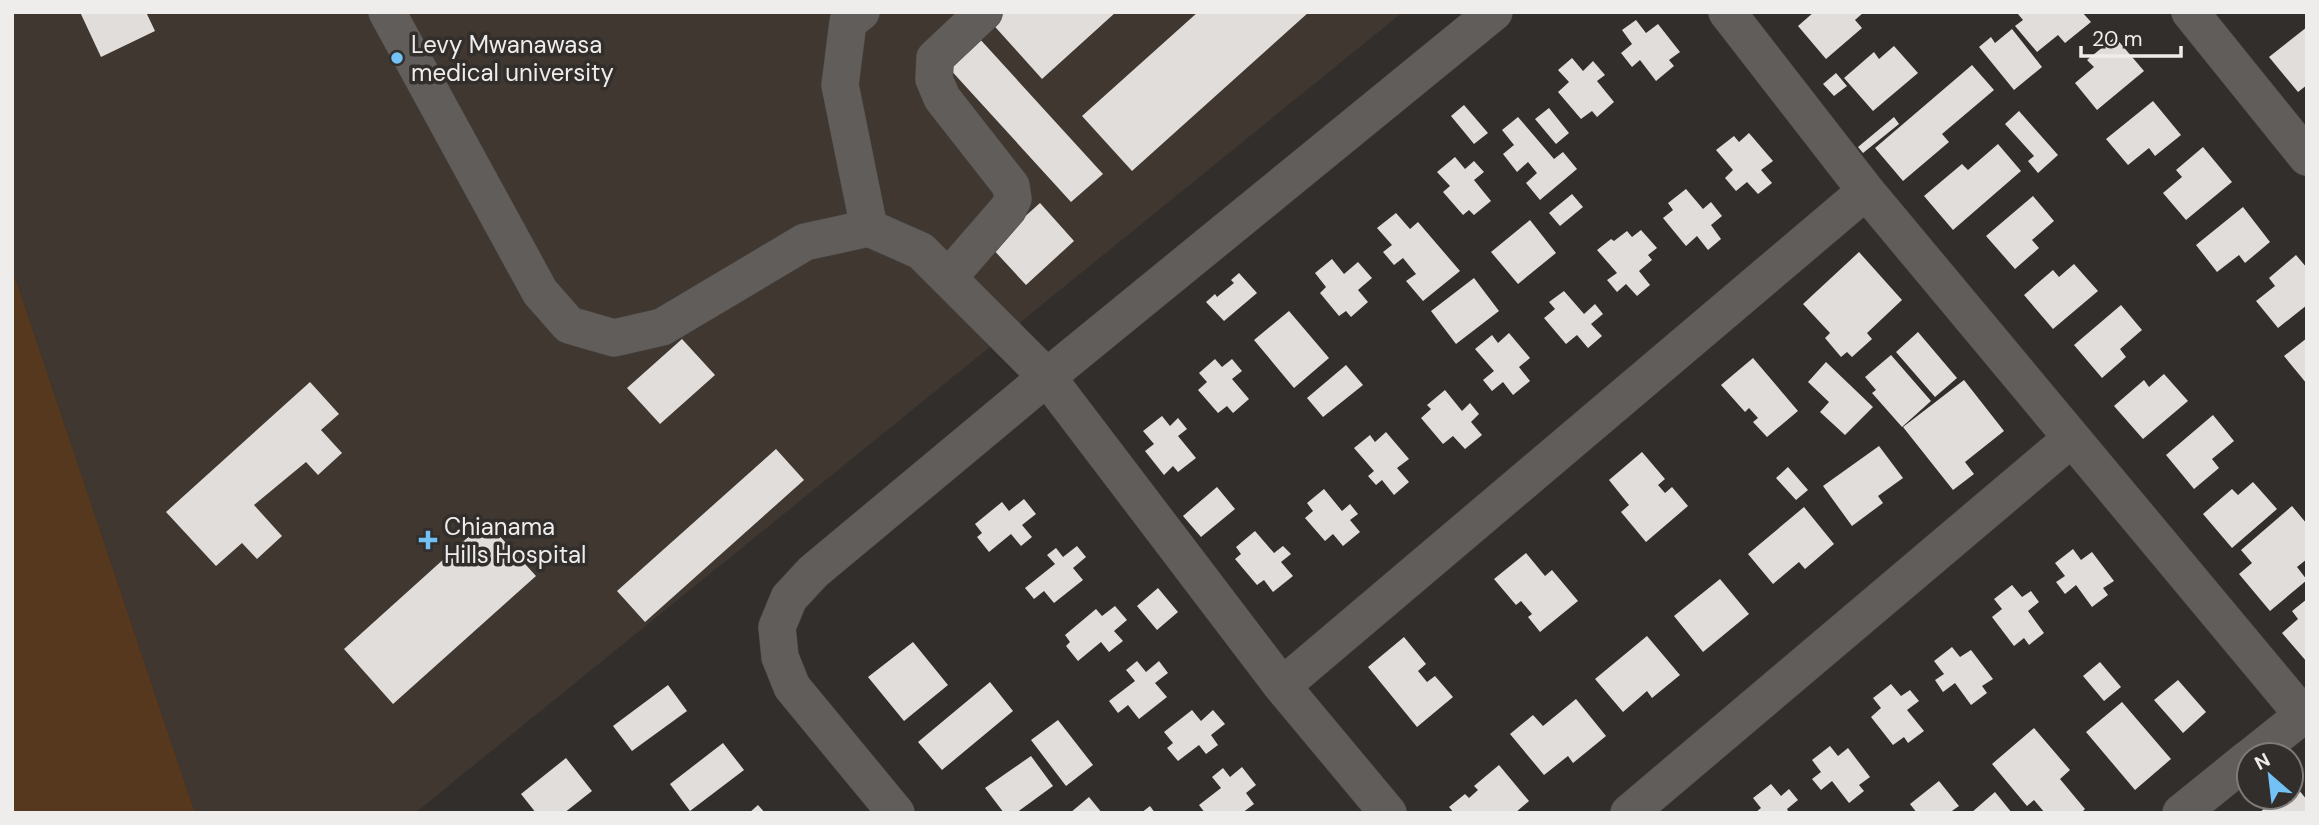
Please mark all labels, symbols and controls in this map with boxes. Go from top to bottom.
scale bar [2081,14,2181,58]
text: 20 m [2092,25,2143,53]
place label: Levy Mwanawasa medical university [411,29,614,88]
marker: Levy Mwanawasa medical university [389,50,405,66]
place label: Chianama Hills Hospital [444,511,586,570]
marker: Chianama Hills Hospital [418,530,438,550]
north arrow [2235,741,2305,811]
text: N [2250,747,2274,776]

